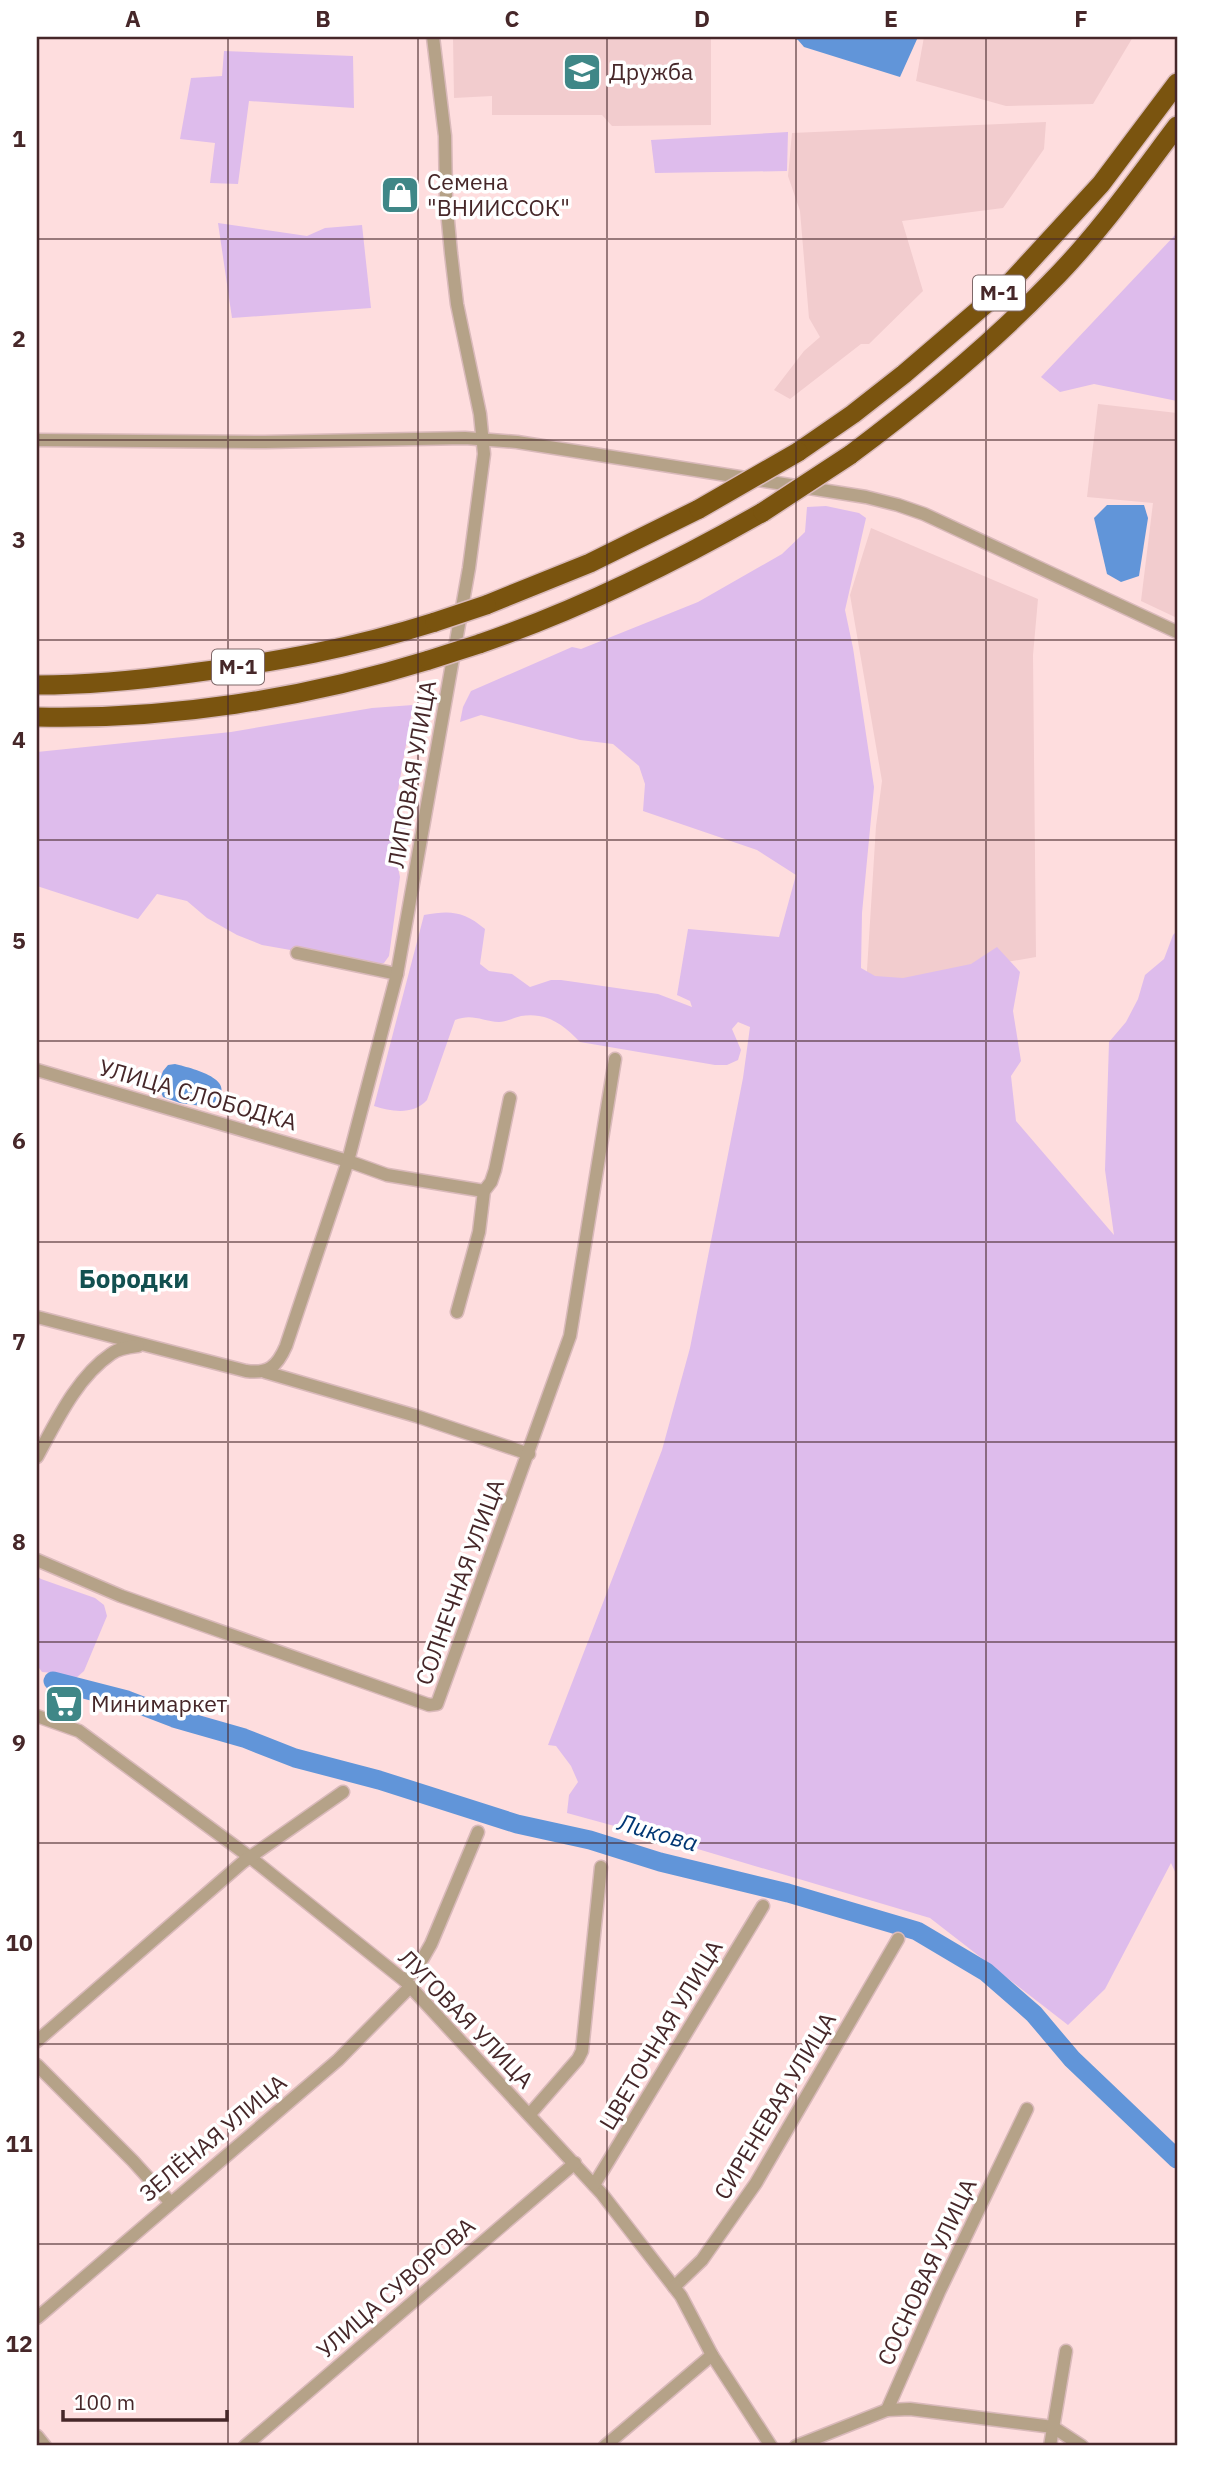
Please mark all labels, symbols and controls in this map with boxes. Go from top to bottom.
text: A [125,3,141,33]
text: B [315,3,331,33]
text: C [505,3,520,33]
text: D [694,3,710,33]
text: E [884,3,898,33]
text: F [1074,3,1088,33]
school or university icon: Дружба [561,51,603,93]
place label: Дружба [609,56,693,86]
text: 1 [12,123,26,153]
place label: Семена "ВНИИССОК" [427,166,570,222]
shop icon: Семена "ВНИИССОК" [379,174,421,216]
road number: М-1 [973,276,1025,310]
text: 2 [12,323,26,353]
text: 3 [12,524,26,554]
road number: М-1 [212,650,264,684]
street label: ЛИПОВАЯ УЛИЦА [380,677,442,870]
text: 4 [12,724,26,754]
text: 5 [12,925,26,955]
street label: УЛИЦА СЛОБОДКА [96,1051,301,1137]
text: 6 [12,1125,26,1155]
district label: Бородки [79,1261,189,1295]
text: 7 [12,1326,26,1356]
street label: СОЛНЕЧНАЯ УЛИЦА [408,1474,510,1689]
text: 8 [12,1526,26,1556]
supermarket icon: Минимаркет [43,1683,85,1725]
place label: Минимаркет [91,1688,227,1718]
text: 9 [12,1727,26,1757]
water label: Ликова [614,1805,702,1859]
text: 10 [5,1927,33,1957]
street label: ЦВЕТОЧНАЯ УЛИЦА [592,1934,729,2135]
street label: ЛУГОВАЯ УЛИЦА [393,1942,541,2094]
street label: СИРЕНЕВАЯ УЛИЦА [706,2006,842,2205]
street label: ЗЕЛЁНАЯ УЛИЦА [132,2067,292,2208]
text: 11 [5,2128,33,2158]
street label: СОСНОВАЯ УЛИЦА [870,2173,983,2370]
street label: УЛИЦА СУВОРОВА [310,2210,481,2364]
text: 12 [5,2328,33,2358]
scale bar [63,2378,228,2422]
text: 100 m [74,2388,135,2416]

